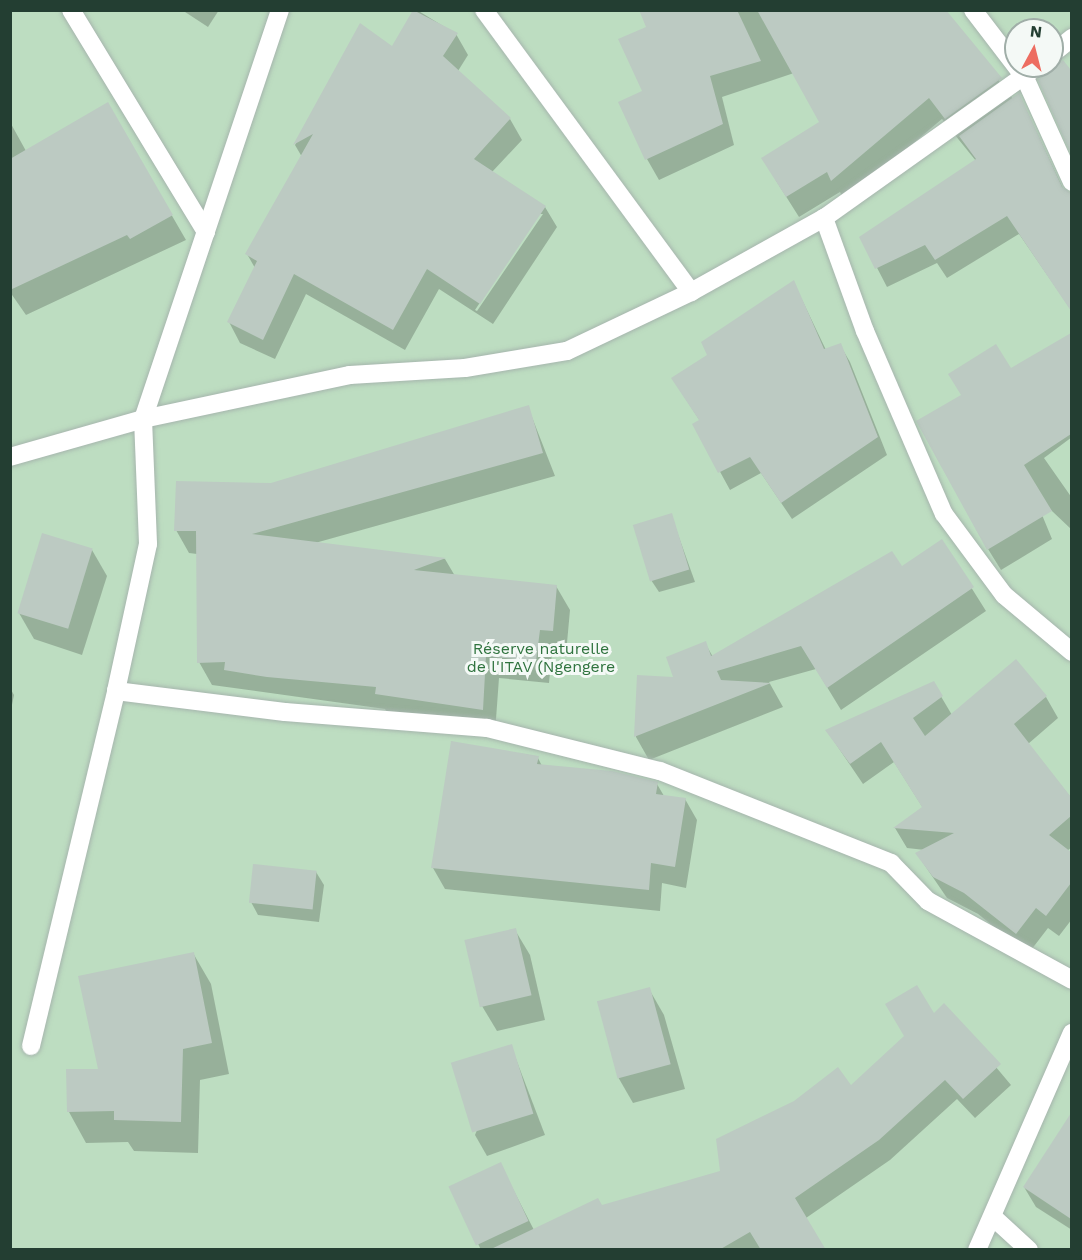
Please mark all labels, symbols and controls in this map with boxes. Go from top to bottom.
north arrow [1004,18,1064,78]
text: N [1029,21,1043,42]
park label: Réserve naturelle de l'ITAV (Ngengere [466,639,616,677]

